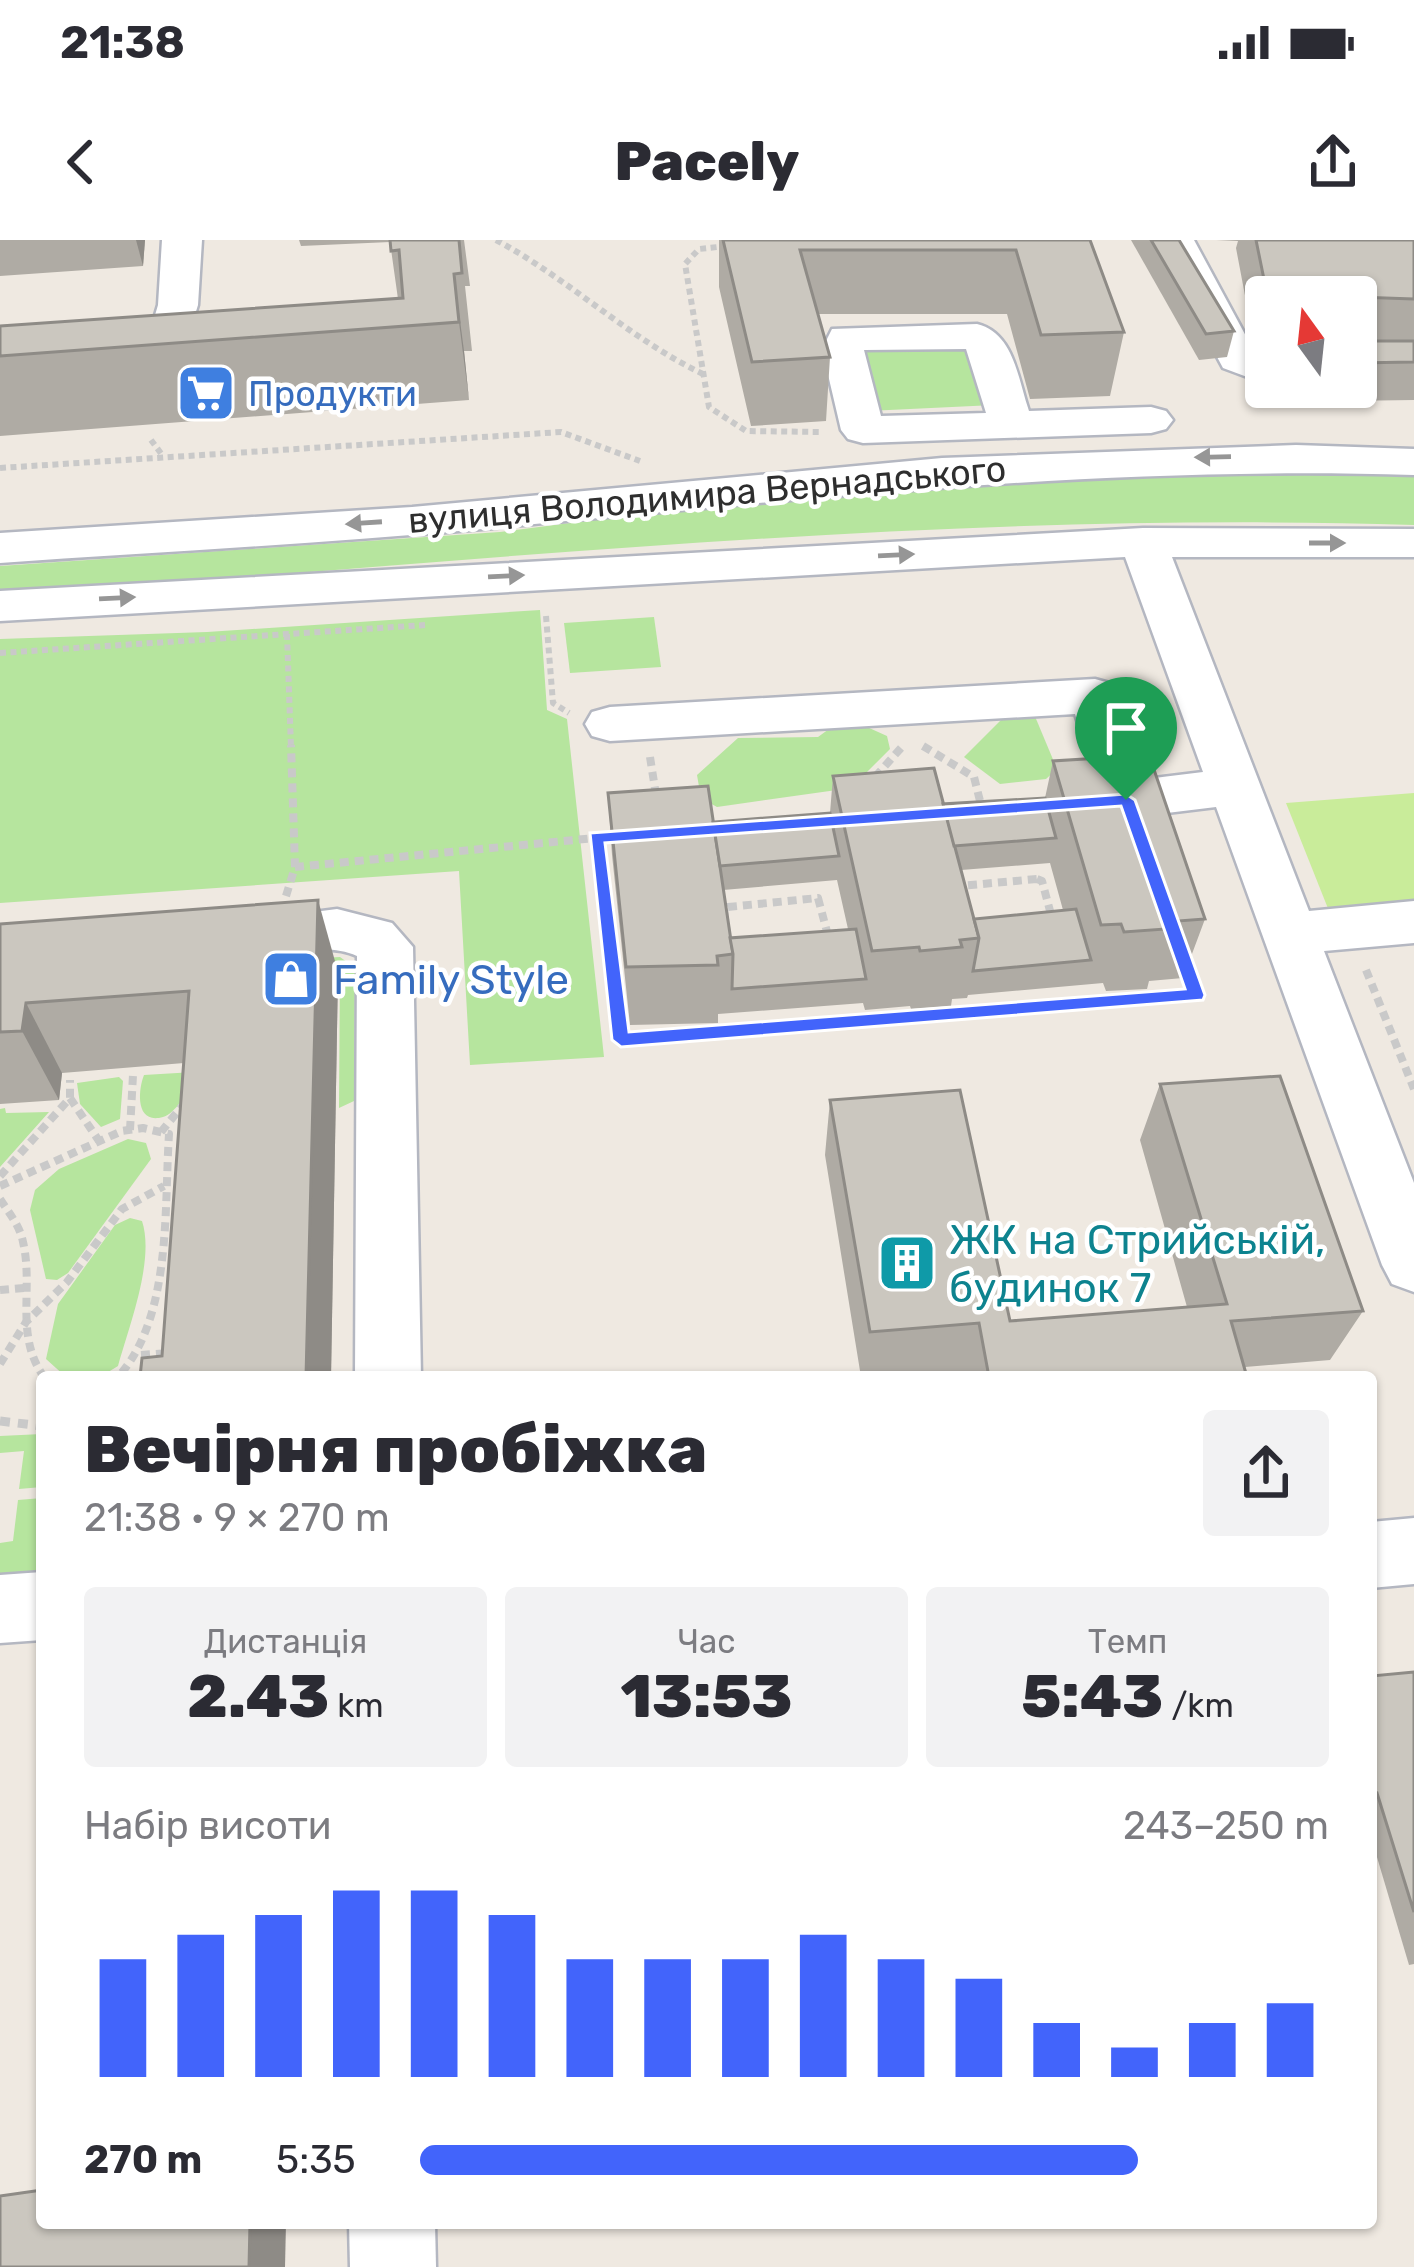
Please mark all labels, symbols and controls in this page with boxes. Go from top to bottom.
text: 21:38 [60,16,185,69]
icon: back [48,129,114,195]
icon: share [1300,129,1366,195]
text: Pacely [615,130,799,194]
north arrow [1245,276,1377,408]
map controls [1245,276,1377,408]
supermarket icon: Продукти [175,362,237,424]
place label: Продукти [248,372,417,415]
street label: вулиця Володимира Вернадського [406,447,1008,542]
one-way arrow [1193,447,1231,467]
one-way arrow [345,514,382,533]
one-way arrow [1309,533,1347,552]
one-way arrow [878,545,916,564]
one-way arrow [488,566,526,585]
one-way arrow [99,589,136,608]
pin [1075,677,1177,800]
icon: arrive [1093,695,1159,761]
shop icon: Family Style [260,948,322,1010]
place label: Family Style [333,955,569,1005]
place label: ЖК на Стрийській, будинок 7 [949,1215,1325,1313]
building icon: ЖК на Стрийській, будинок 7 [876,1232,938,1294]
text: Вечірня пробіжка [84,1410,707,1489]
button: share [1203,1410,1329,1536]
text: 21:38 · 9 × 270 m [84,1495,390,1541]
text: Дистанція [204,1622,367,1661]
text: Час [677,1622,736,1661]
text: Темп [1088,1622,1167,1661]
text: 2.43 [187,1661,329,1732]
text: 13:53 [620,1661,793,1732]
text: 5:43 [1021,1661,1163,1732]
text: km [329,1686,384,1725]
text: /km [1163,1686,1234,1725]
text: Набір висоти [84,1803,332,1849]
text: 243–250 m [1123,1803,1329,1849]
text: 270 m [84,2137,202,2183]
text: 5:35 [276,2137,356,2183]

